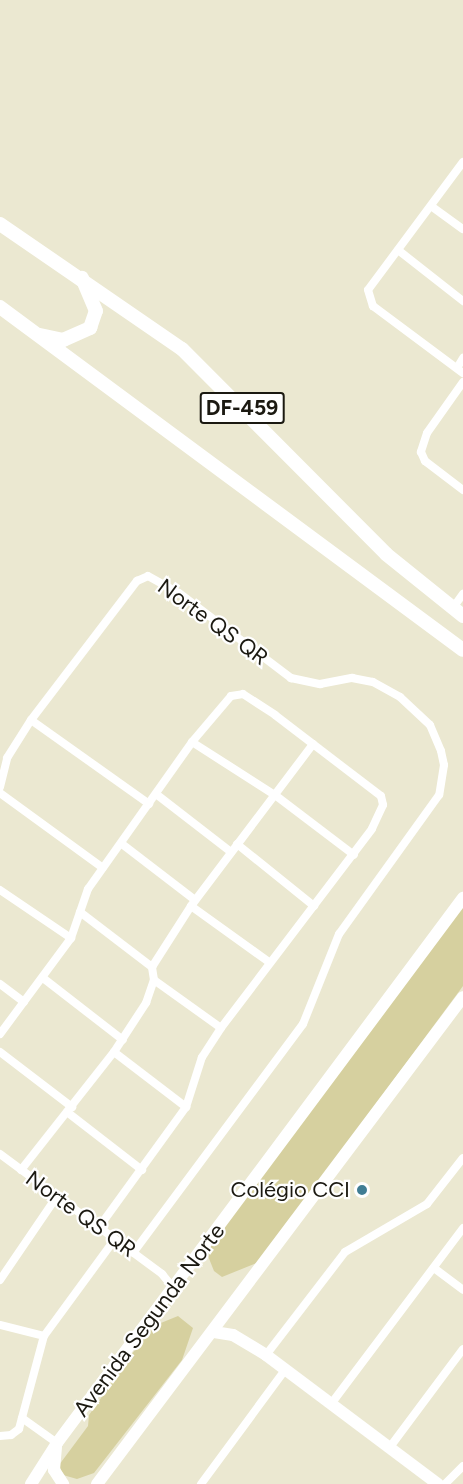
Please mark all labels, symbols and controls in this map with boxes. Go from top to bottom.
road number: DF-459 [198,390,286,426]
street label: Norte QS QR [153,573,273,671]
street label: Norte QS QR [21,1165,141,1263]
place label: Colégio CCI [231,1177,350,1203]
marker: Colégio CCI [355,1183,369,1197]
street label: Avenida Segunda Norte [68,1218,230,1422]

